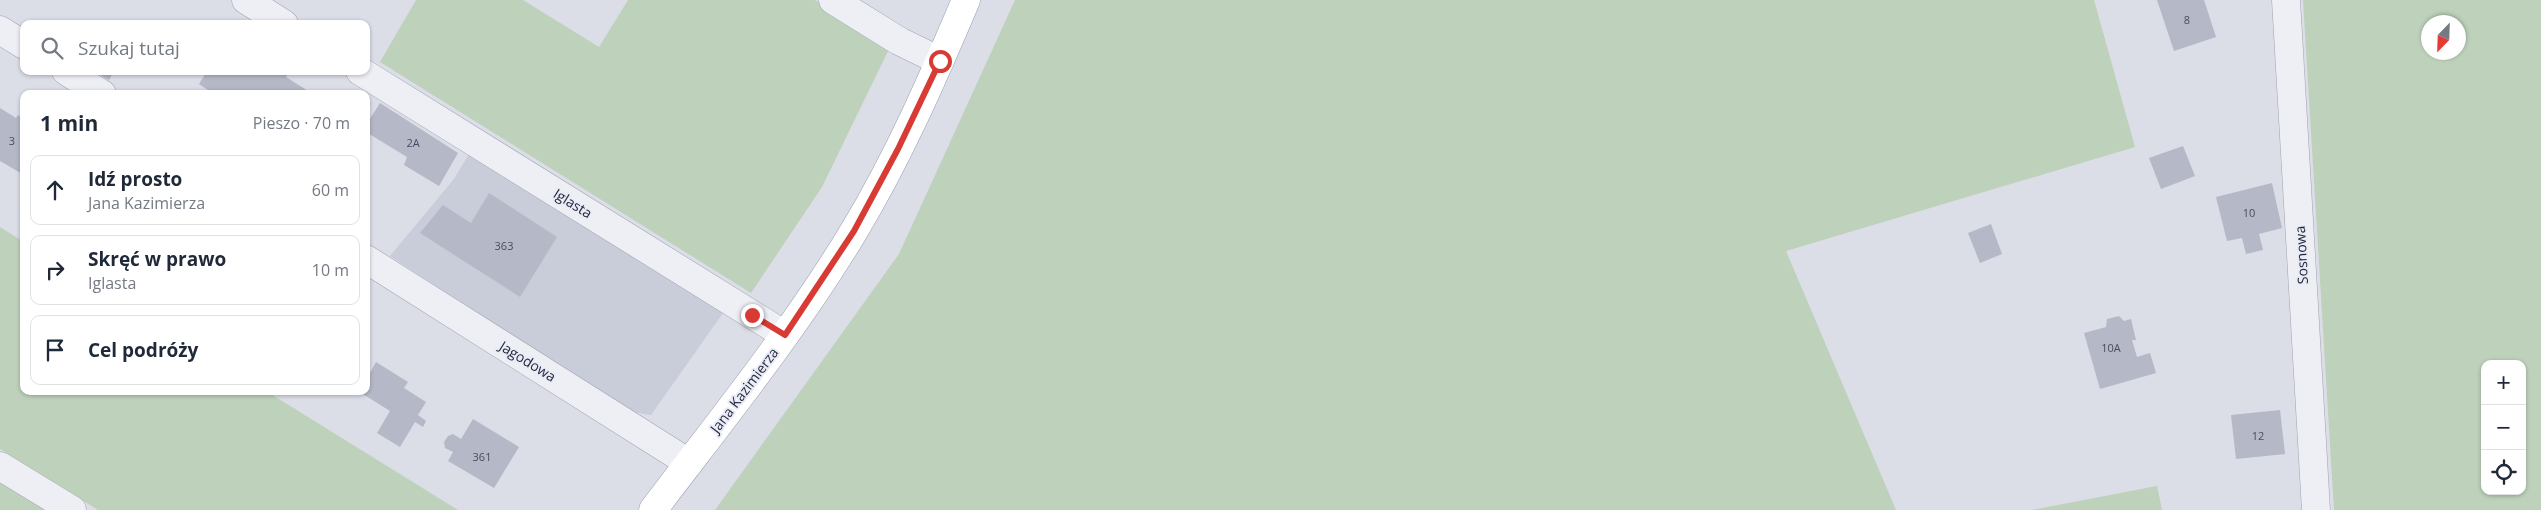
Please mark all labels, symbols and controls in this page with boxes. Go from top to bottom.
house number: 8 [2184,12,2190,27]
north arrow [2421,15,2466,60]
search box [20,20,370,75]
icon: search [38,34,66,62]
text: Szukaj tutaj [78,35,180,61]
route start [929,50,952,73]
text: 1 min [40,109,98,137]
text: Pieszo · 70 m [253,112,350,134]
house number: 3 [9,133,15,148]
house number: 2A [406,135,420,150]
text: Idź prosto [88,166,182,192]
icon: ahead [41,176,69,204]
text: 60 m [312,179,349,201]
street label: Iglasta [550,184,596,222]
text: Jana Kazimierza [88,192,205,214]
house number: 10 [2243,205,2255,220]
street label: Sosnowa [2290,225,2312,285]
house number: 363 [495,238,513,253]
text: Skręć w prawo [88,246,226,272]
icon: right [41,256,69,284]
text: 10 m [312,259,349,281]
text: Iglasta [88,272,136,294]
route end [741,304,764,327]
street label: Jagodowa [494,335,560,386]
icon: arrive [41,336,69,364]
text: Cel podróży [88,337,198,363]
house number: 10A [2101,340,2121,355]
street label: Jana Kazimierza [704,343,782,438]
map controls [2481,360,2526,495]
button: + [2481,360,2526,405]
button: − [2481,405,2526,450]
house number: 12 [2252,428,2264,443]
house number: 361 [473,449,491,464]
button: locate [2481,450,2526,495]

